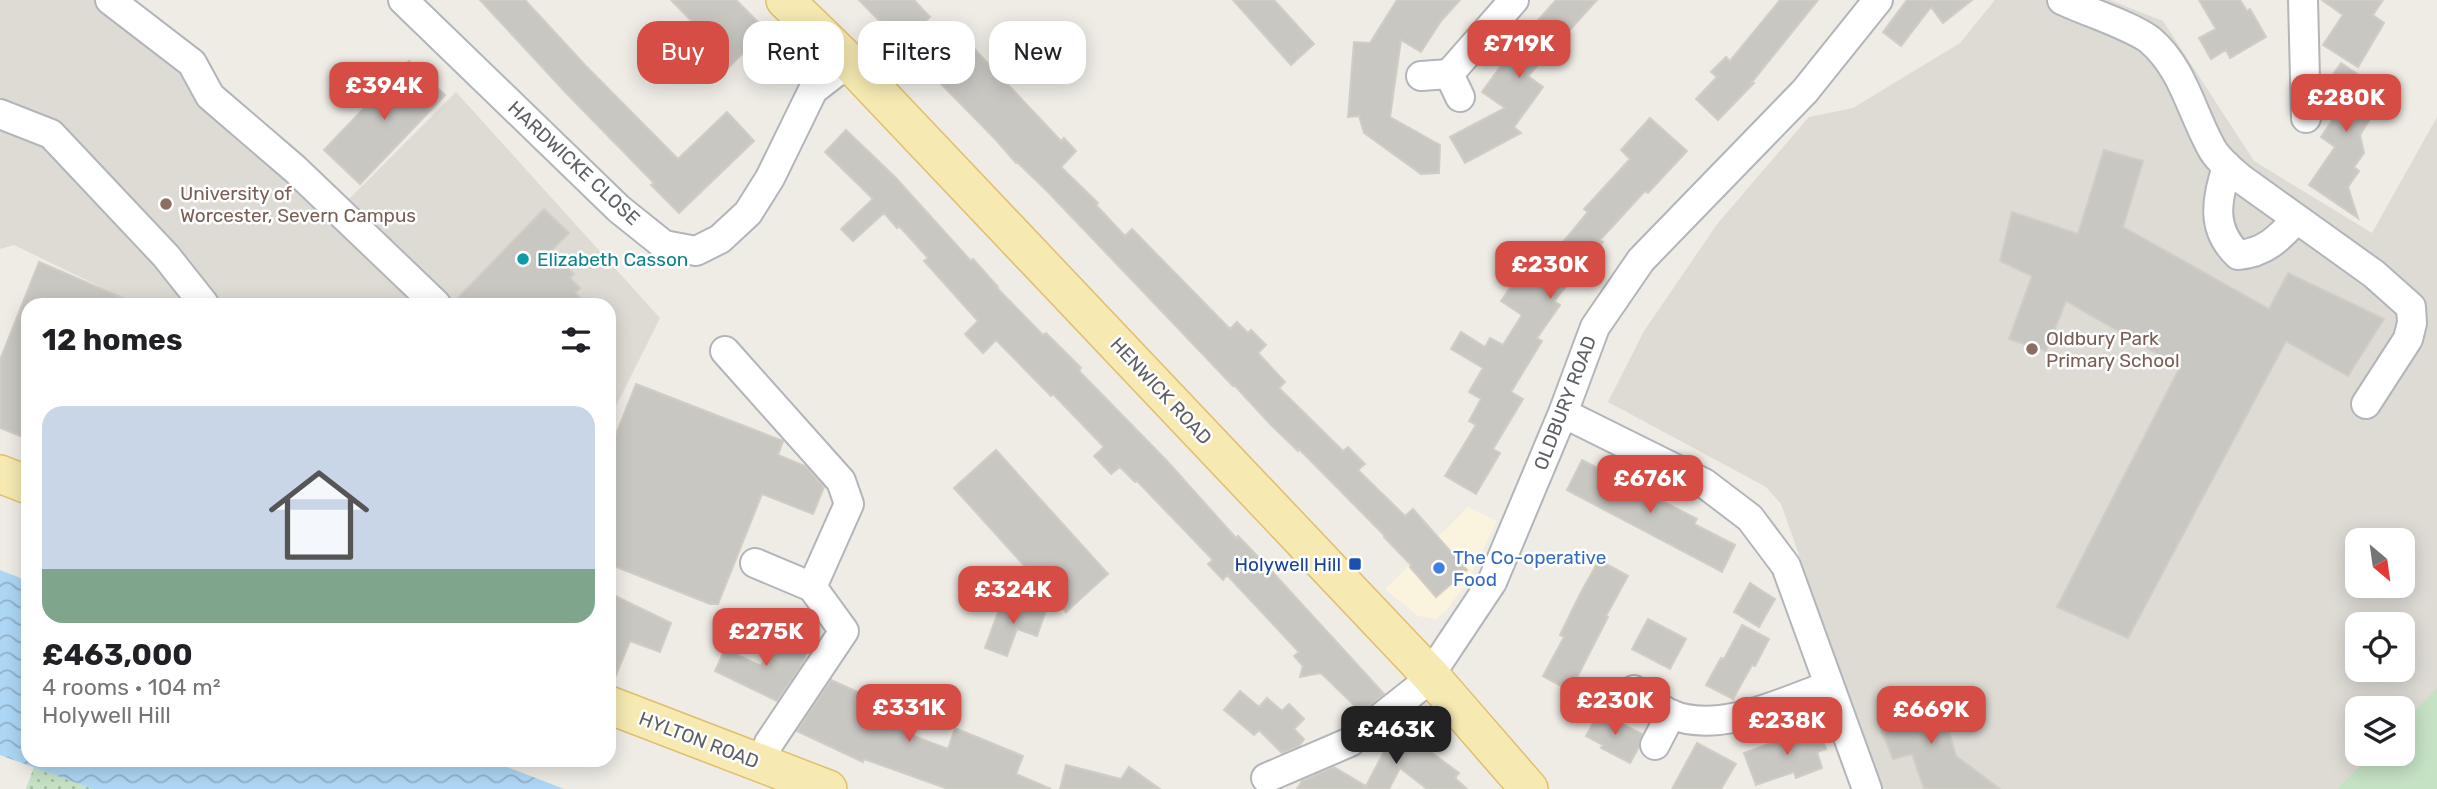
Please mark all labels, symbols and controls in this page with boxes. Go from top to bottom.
pin: £719K [1470,20,1568,80]
chip: Buy [637,21,729,84]
chip: Rent [743,21,844,84]
chip: Filters [858,21,975,84]
chip: New [989,21,1086,84]
text: £719K [1483,29,1555,57]
pin: £394K [335,62,433,122]
text: £394K [345,71,423,99]
pin: £280K [2297,74,2395,134]
text: £280K [2307,83,2385,111]
street label: HARDWICKE CLOSE [503,96,645,230]
place label: University of Worcester, Severn Campus [180,182,416,227]
marker: University of Worcester, Severn Campus [158,196,174,212]
pin: £230K [1501,242,1599,301]
place label: Elizabeth Casson [537,248,688,271]
text: £230K [1511,250,1589,278]
marker: Elizabeth Casson [515,251,531,267]
icon: filters [557,321,595,359]
text: 12 homes [42,322,183,358]
place label: Oldbury Park Primary School [2046,327,2180,372]
street label: HENWICK ROAD [1105,333,1217,449]
street label: OLDBURY ROAD [1529,333,1601,473]
marker: Oldbury Park Primary School [2024,341,2040,357]
icon: home [256,452,382,578]
pin: £676K [1601,456,1699,515]
text: £676K [1613,464,1687,492]
north arrow [2345,528,2415,598]
map controls [2345,528,2415,766]
place label: The Co-operative Food [1453,546,1606,591]
place label: Holywell Hill [1235,553,1341,576]
marker: Holywell Hill [1347,556,1363,572]
marker: The Co-operative Food [1431,560,1447,576]
pin: £324K [964,566,1062,626]
text: £324K [974,575,1052,603]
pin: £275K [717,608,815,668]
button: locate [2345,612,2415,682]
text: £275K [729,617,803,645]
text: £463,000 [42,637,193,673]
text: 4 rooms · 104 m² [42,673,221,701]
pin: £230K [1566,678,1664,737]
pin: £331K [860,684,958,744]
text: £230K [1576,686,1654,714]
pin: £669K [1882,686,1980,746]
text: £331K [872,693,946,721]
text: £669K [1893,695,1969,723]
button: layers [2345,696,2415,766]
pin: £238K [1738,698,1836,757]
text: Holywell Hill [42,701,171,729]
pin: £463K [1347,706,1445,766]
text: £238K [1748,706,1826,734]
street label: HYLTON ROAD [636,707,762,773]
text: £463K [1357,715,1435,743]

